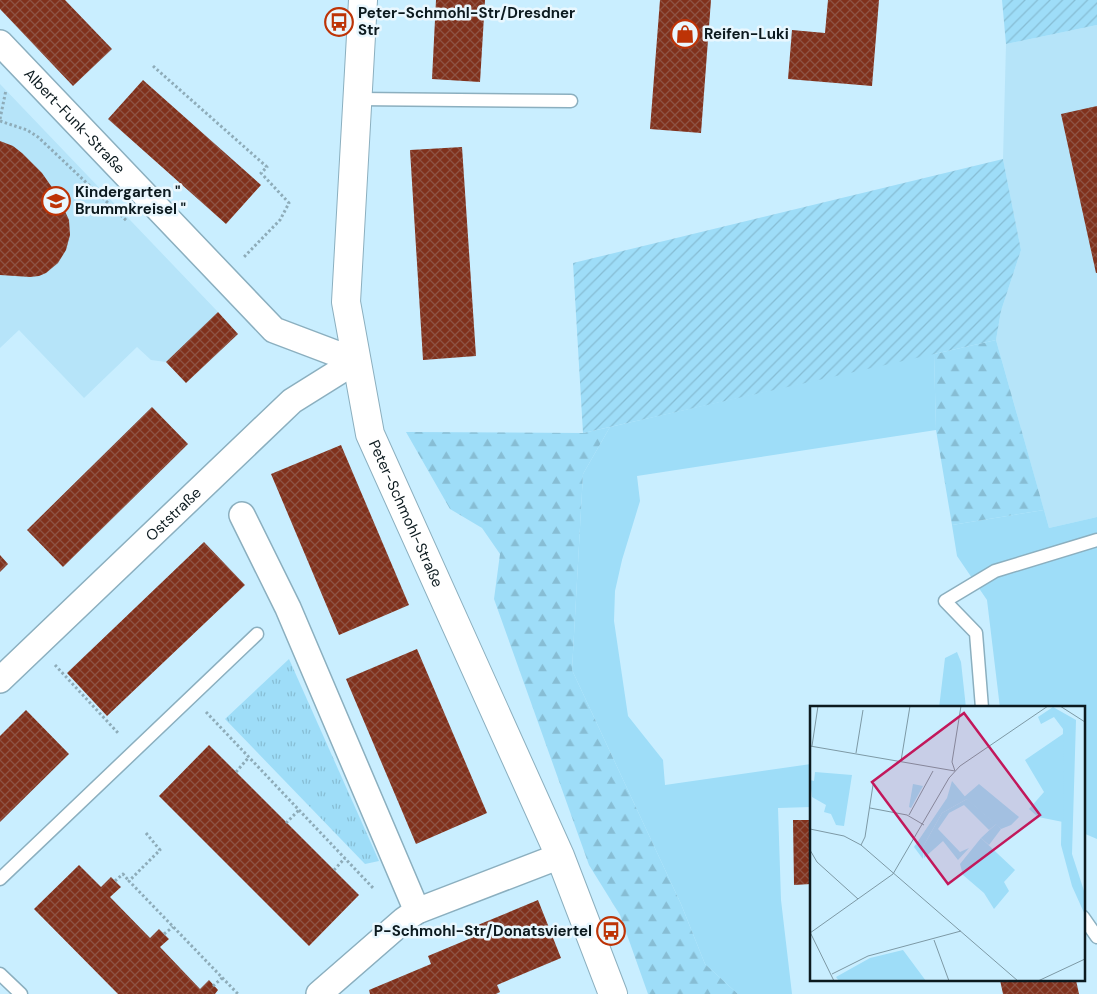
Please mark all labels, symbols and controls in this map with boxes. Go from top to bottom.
place label: Peter-Schmohl-Str/Dresdner Str [358,3,575,40]
bus stop icon: Peter-Schmohl-Str/Dresdner Str [324,7,354,37]
shop icon: Reifen-Luki [670,19,700,49]
place label: Reifen-Luki [704,24,789,44]
street label: Albert-Funk-Straße [20,64,130,178]
place label: Kindergarten " Brummkreisel " [75,182,186,219]
school or university icon: Kindergarten " Brummkreisel " [41,186,71,216]
street label: Peter-Schmohl-Straße [364,437,448,590]
street label: Oststraße [141,483,206,546]
inset map [810,706,1084,982]
bus stop icon: P-Schmohl-Str/Donatsviertel [596,916,626,946]
place label: P-Schmohl-Str/Donatsviertel [374,921,592,941]

